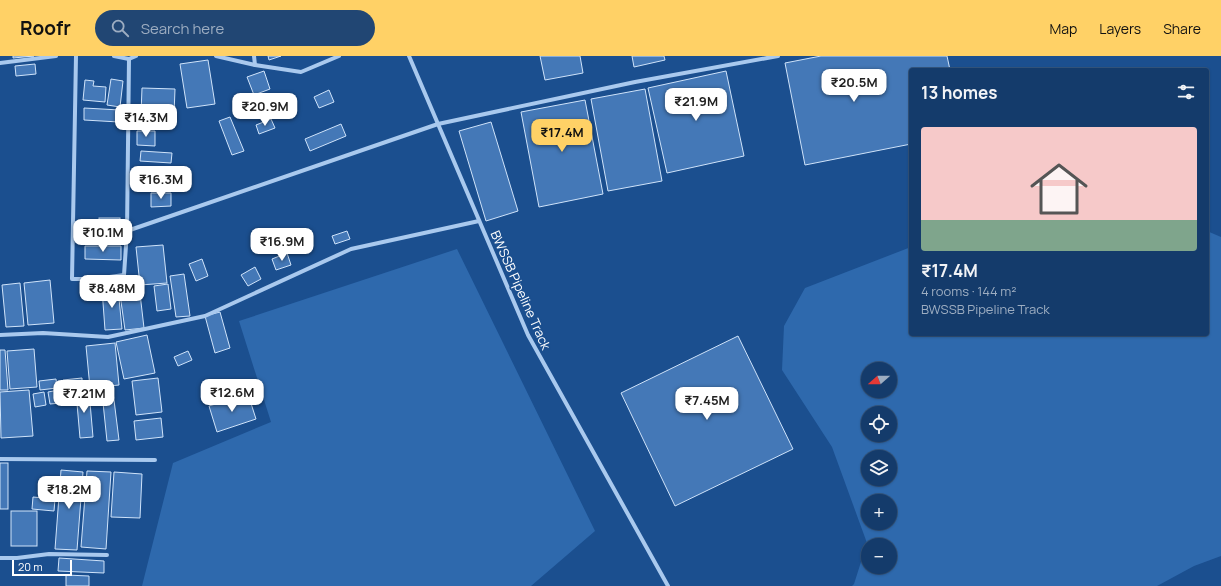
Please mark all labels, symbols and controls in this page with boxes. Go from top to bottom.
search box [95,10,375,46]
text: Roofr [20,15,71,41]
icon: search [109,17,131,39]
text: Search here [141,18,224,39]
text: Map [1049,19,1077,38]
text: Layers [1099,19,1141,38]
text: Share [1163,19,1201,38]
pin: ₹20.5M [821,69,887,103]
text: ₹20.5M [830,73,878,91]
text: 13 homes [921,81,997,104]
icon: filters [1175,81,1197,103]
pin: ₹21.9M [663,88,729,122]
text: ₹21.9M [674,92,718,110]
pin: ₹20.9M [232,93,298,127]
text: ₹20.9M [241,97,289,115]
pin: ₹14.3M [113,104,179,138]
text: ₹14.3M [124,108,168,126]
pin: ₹17.4M [529,119,595,153]
text: ₹17.4M [540,123,584,141]
icon: home [1023,153,1095,225]
pin: ₹16.3M [128,166,194,200]
text: ₹16.3M [139,170,183,188]
pin: ₹10.1M [70,219,136,253]
text: ₹10.1M [82,223,124,241]
pin: ₹16.9M [249,228,315,262]
street label: BWSSB Pipeline Track [487,228,556,353]
text: ₹16.9M [260,232,304,250]
text: ₹17.4M [921,259,978,282]
pin: ₹8.48M [79,275,145,309]
text: ₹8.48M [89,279,135,297]
text: 4 rooms · 144 m² [921,282,1017,300]
text: BWSSB Pipeline Track [921,300,1050,318]
north arrow [861,362,897,398]
map controls [861,362,897,574]
pin: ₹12.6M [199,379,265,413]
pin: ₹7.21M [51,380,117,414]
text: ₹12.6M [210,383,254,401]
text: ₹7.21M [62,384,106,402]
pin: ₹7.45M [674,387,740,421]
text: ₹7.45M [684,391,730,409]
button: locate [861,406,897,442]
button: layers [861,450,897,486]
pin: ₹18.2M [36,476,102,510]
text: ₹18.2M [47,480,91,498]
button: + [861,494,897,530]
button: − [861,538,897,574]
scale bar [12,558,72,577]
text: 20 m [18,559,43,574]

